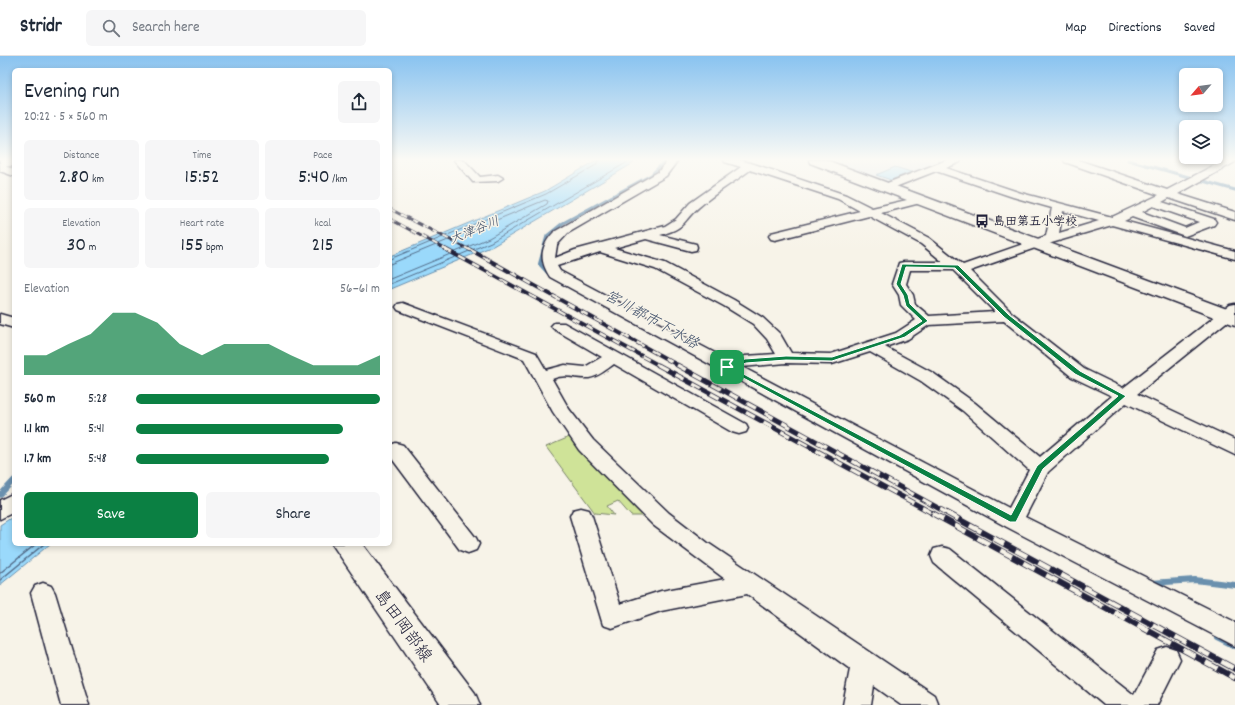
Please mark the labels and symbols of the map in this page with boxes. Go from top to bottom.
north arrow [1179,68,1223,112]
water label: 大津谷川 [447,213,503,250]
bus stop icon: 島田第五小学校 [974,213,990,229]
place label: 島田第五小学校 [993,214,1077,231]
water label: 宮川都市下水路 [600,286,703,356]
pin [710,350,744,384]
street label: 島田岡部線 [367,585,436,668]

